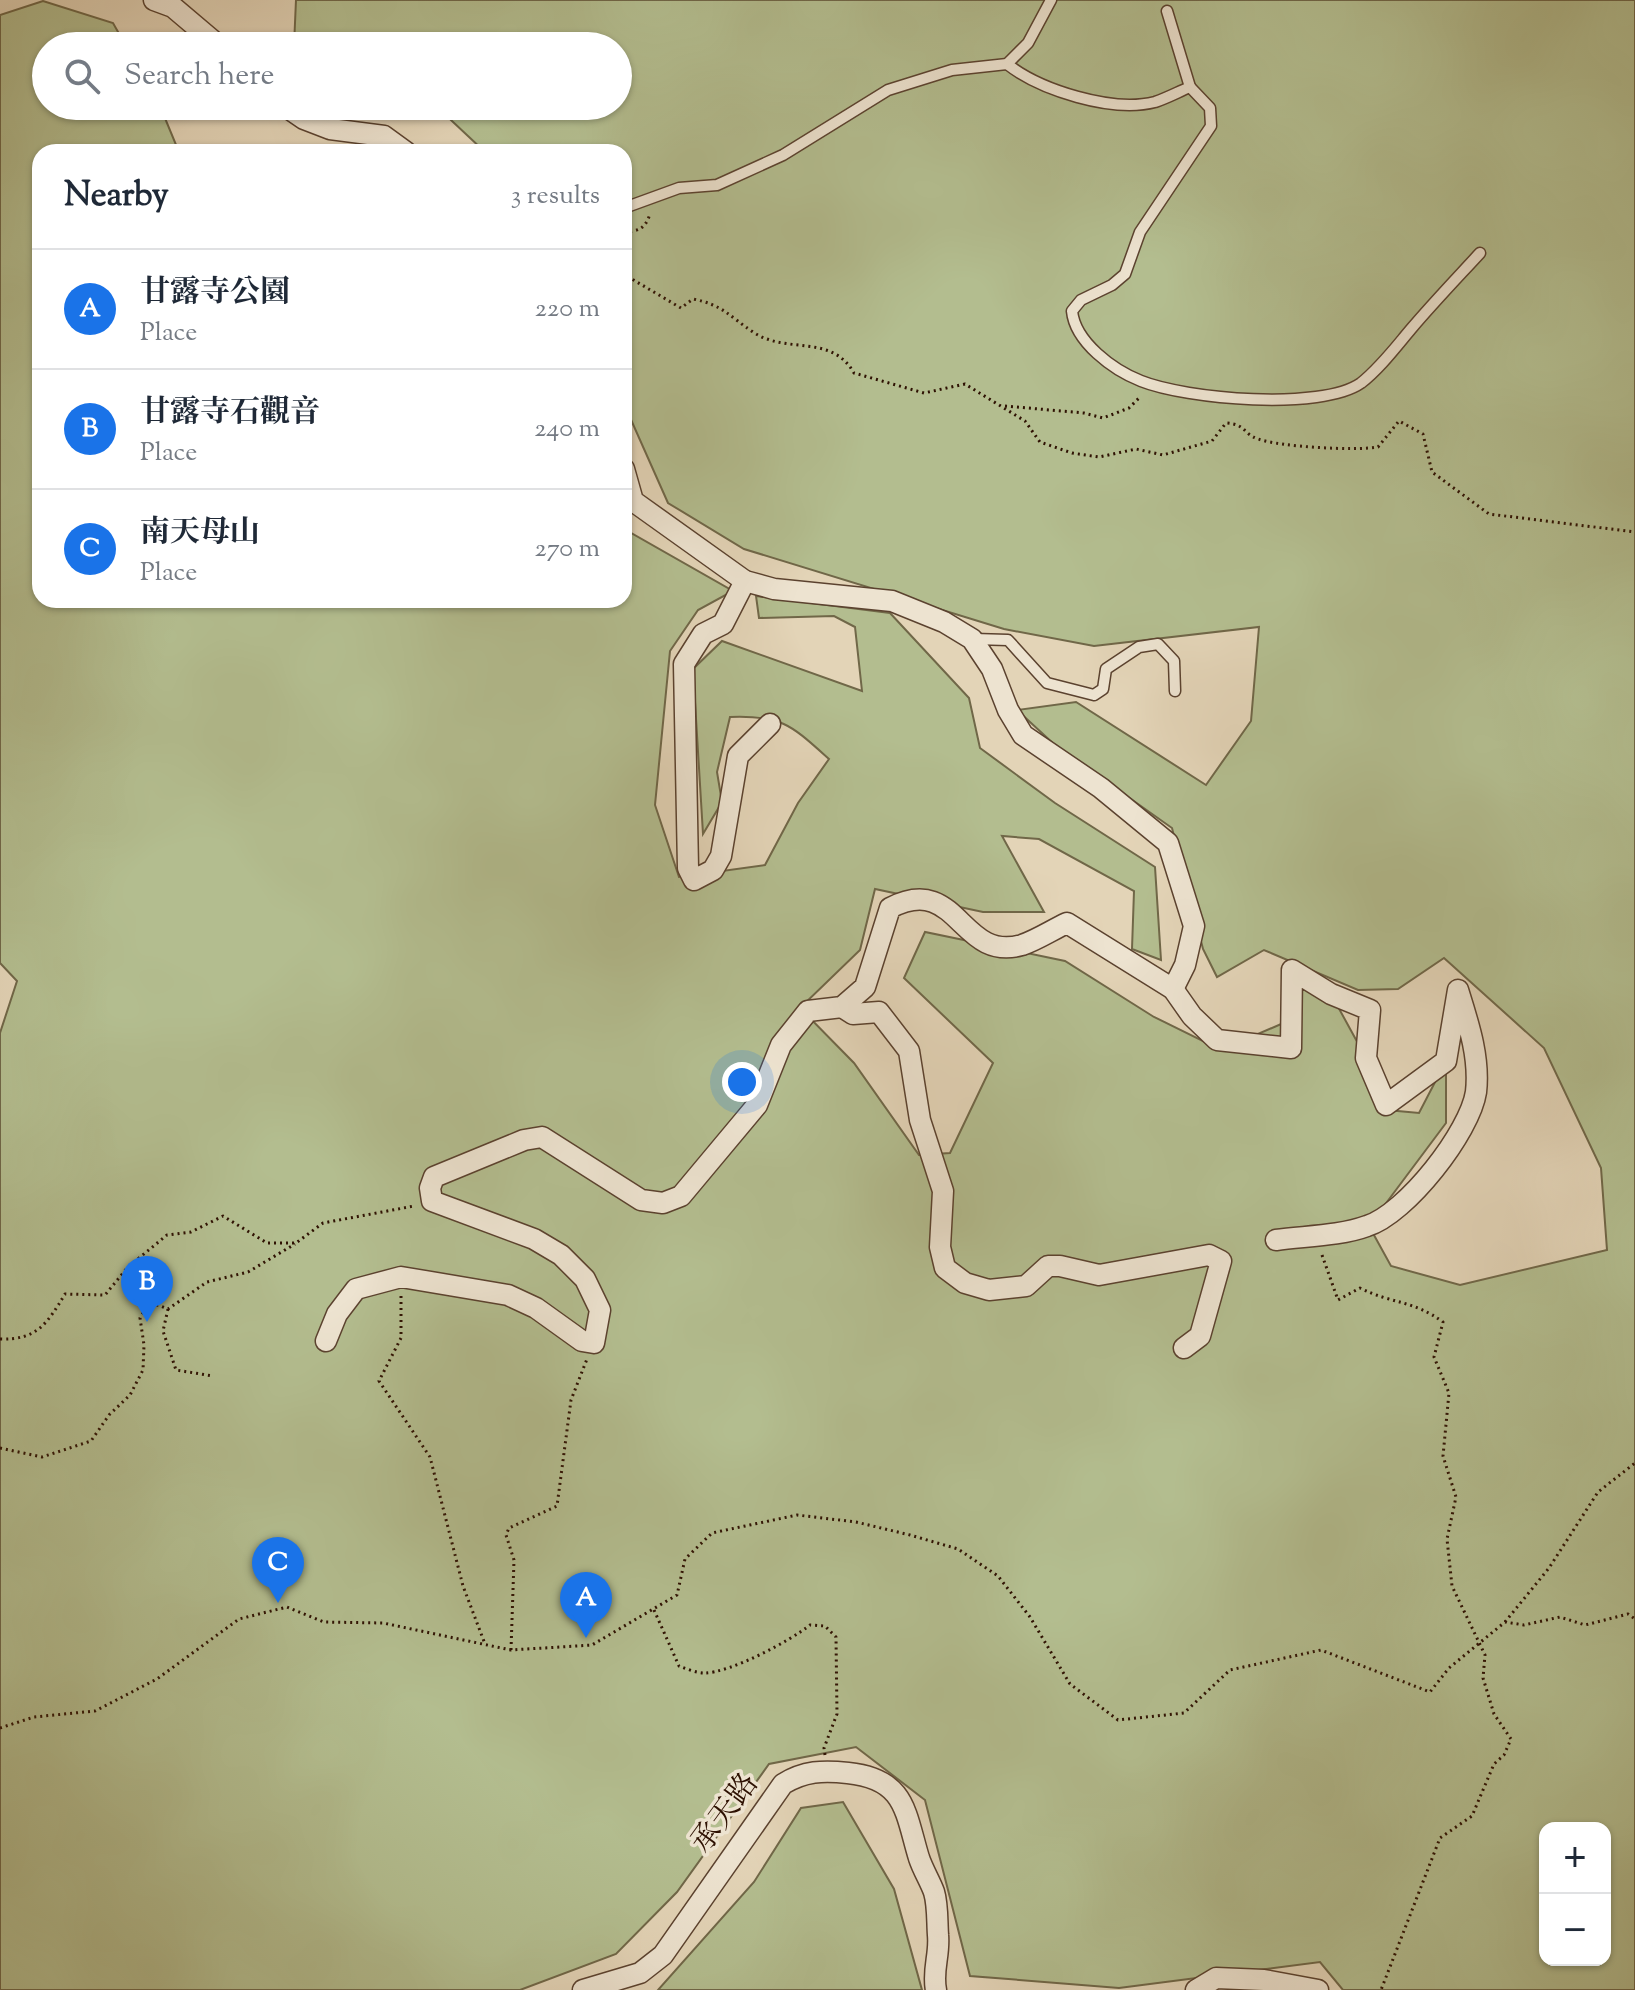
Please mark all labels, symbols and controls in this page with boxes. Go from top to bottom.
search box [32,32,632,120]
icon: search [60,54,104,98]
text: Search here [124,55,274,98]
text: Nearby [64,172,169,221]
text: 3 results [511,178,600,215]
text: 甘露寺公園 [140,272,290,315]
text: A [79,291,101,328]
text: 220 m [535,291,600,328]
text: Place [140,315,197,352]
text: 甘露寺石觀音 [140,392,320,435]
text: B [82,411,98,448]
text: 240 m [534,411,600,448]
text: Place [140,435,197,472]
text: 南天母山 [140,512,260,555]
text: C [80,531,100,568]
text: 270 m [535,531,600,568]
text: Place [140,555,197,592]
your location [722,1062,762,1102]
pin: B [121,1256,173,1322]
pin: C [252,1537,304,1603]
pin: A [560,1572,612,1638]
street label: 承天路 [682,1765,770,1863]
map controls [1539,1822,1611,1966]
button: + [1539,1822,1611,1894]
button: − [1539,1894,1611,1966]

